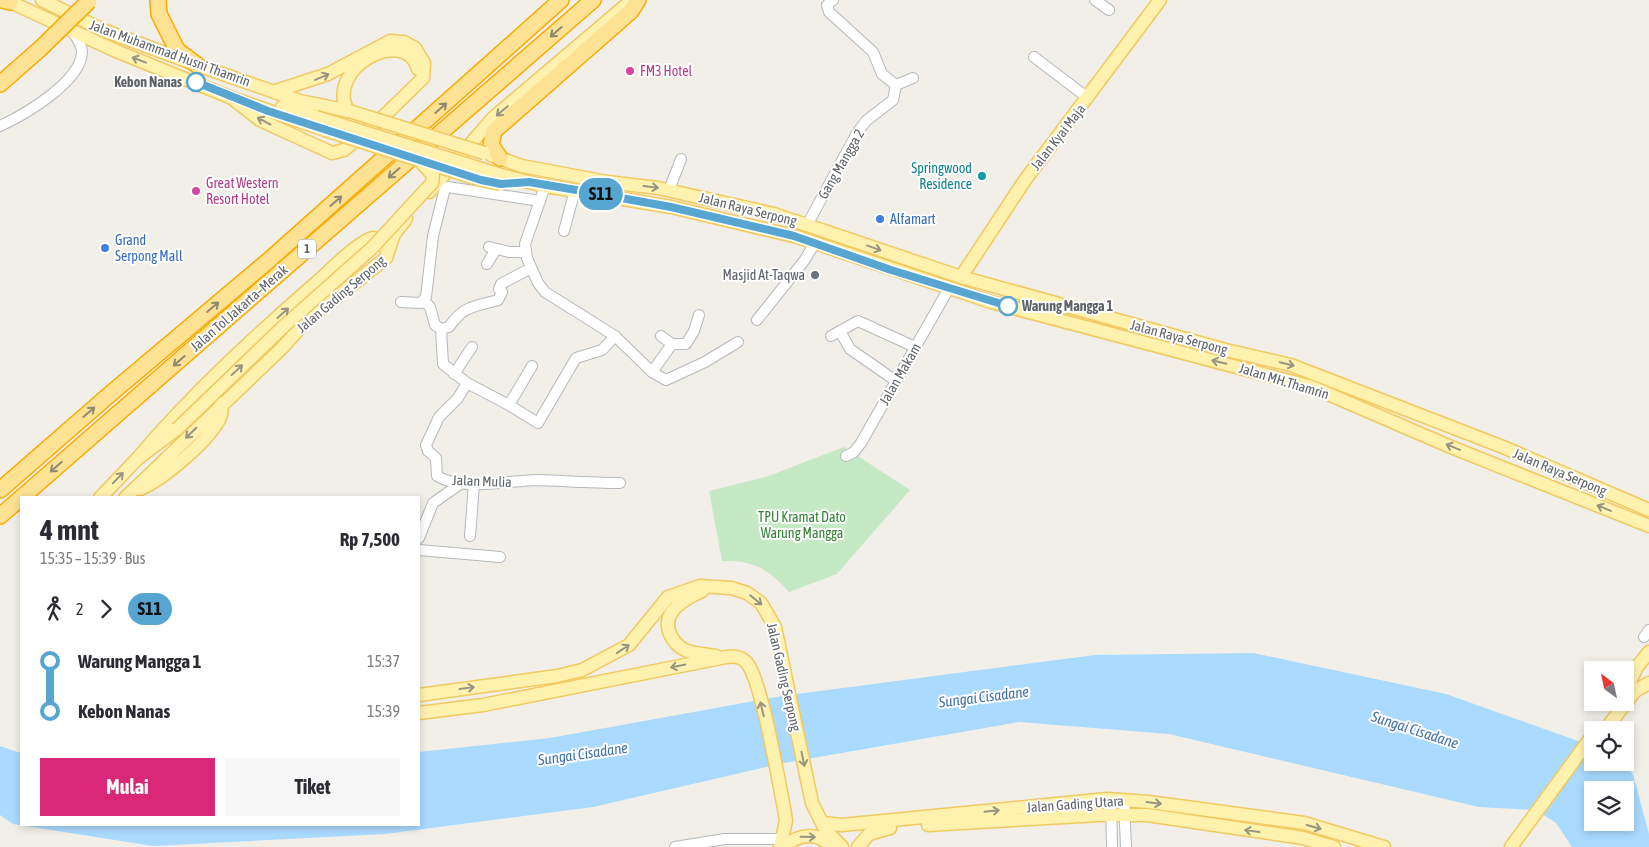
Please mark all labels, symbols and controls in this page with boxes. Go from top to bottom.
street label: Jalan Muhammad Husni Thamrin [88,16,252,90]
one-way arrow [550,26,563,38]
one-way arrow [131,55,147,64]
place label: FM3 Hotel [640,63,692,79]
marker: FM3 Hotel [624,65,636,77]
one-way arrow [314,71,329,81]
marker: Kebon Nanas [186,72,206,92]
place label: Kebon Nanas [114,74,182,90]
street label: Jalan Kyai Maja [1027,101,1089,173]
one-way arrow [434,102,447,114]
one-way arrow [495,105,508,117]
one-way arrow [257,116,272,125]
street label: Gang Mangga 2 [815,126,867,202]
place label: Springwood Residence [911,160,972,192]
one-way arrow [388,168,401,179]
marker: Springwood Residence [976,170,988,182]
place label: Great Western Resort Hotel [206,175,279,207]
line badge: S11 [572,178,630,210]
one-way arrow [642,182,658,192]
text: S11 [589,183,613,204]
marker: Great Western Resort Hotel [190,185,202,197]
street label: Jalan Raya Serpong [698,189,798,229]
one-way arrow [330,195,343,207]
place label: Alfamart [890,211,936,227]
marker: Alfamart [874,213,886,225]
place label: Grand Serpong Mall [115,232,183,264]
road number: 1 [298,240,316,258]
marker: Grand Serpong Mall [99,242,111,254]
one-way arrow [866,244,882,254]
street label: Jalan Gading Serpong [293,252,389,336]
street label: Jalan Tol Jakarta–Merak [187,261,291,355]
place label: Masjid At-Taqwa [722,267,805,283]
marker: Masjid At-Taqwa [809,269,821,281]
marker: Warung Mangga 1 [998,296,1018,316]
place label: Warung Mangga 1 [1021,298,1113,314]
one-way arrow [207,301,220,312]
one-way arrow [276,307,289,319]
street label: Jalan Raya Serpong [1129,316,1229,358]
street label: Jalan Makam [876,340,924,408]
one-way arrow [173,355,186,366]
one-way arrow [1211,357,1227,366]
street label: Jalan MH.Thamrin [1237,360,1331,402]
one-way arrow [1279,360,1295,369]
one-way arrow [230,364,243,376]
one-way arrow [83,406,96,418]
one-way arrow [185,427,197,439]
one-way arrow [1446,442,1461,451]
street label: Jalan Raya Serpong [1511,445,1609,499]
one-way arrow [50,461,63,473]
one-way arrow [112,472,124,484]
street label: Jalan Mulia [452,472,512,490]
one-way arrow [1596,503,1612,512]
park label: TPU Kramat Dato Warung Mangga [758,509,846,541]
text: 4 mnt [40,514,99,546]
text: Rp 7,500 [340,528,400,550]
text: 15:35 – 15:39 · Bus [40,549,145,567]
one-way arrow [749,594,762,605]
icon: walk [40,595,68,623]
icon: forward [92,595,120,623]
text: S11 [138,598,162,619]
text: 2 [76,600,84,618]
street label: Jalan Gading Serpong [764,621,804,733]
one-way arrow [615,644,629,654]
text: Warung Mangga 1 [78,650,202,672]
text: 15:37 [367,652,400,670]
north arrow [1584,661,1634,711]
map controls [1584,661,1634,831]
one-way arrow [671,662,687,672]
one-way arrow [459,683,475,693]
water label: Sungai Cisadane [937,683,1030,711]
text: Kebon Nanas [78,700,170,722]
text: 15:39 [367,702,400,720]
one-way arrow [757,702,766,718]
water label: Sungai Cisadane [1368,707,1461,752]
button: locate [1584,721,1634,771]
water label: Sungai Cisadane [536,739,629,768]
one-way arrow [799,751,808,767]
button: Mulai [40,758,215,816]
button: Tiket [225,758,400,816]
button: layers [1584,781,1634,831]
street label: Jalan Gading Utara [1026,793,1124,815]
one-way arrow [1145,798,1161,808]
one-way arrow [984,806,1000,815]
one-way arrow [1306,822,1322,832]
one-way arrow [1245,825,1261,835]
one-way arrow [800,832,816,842]

